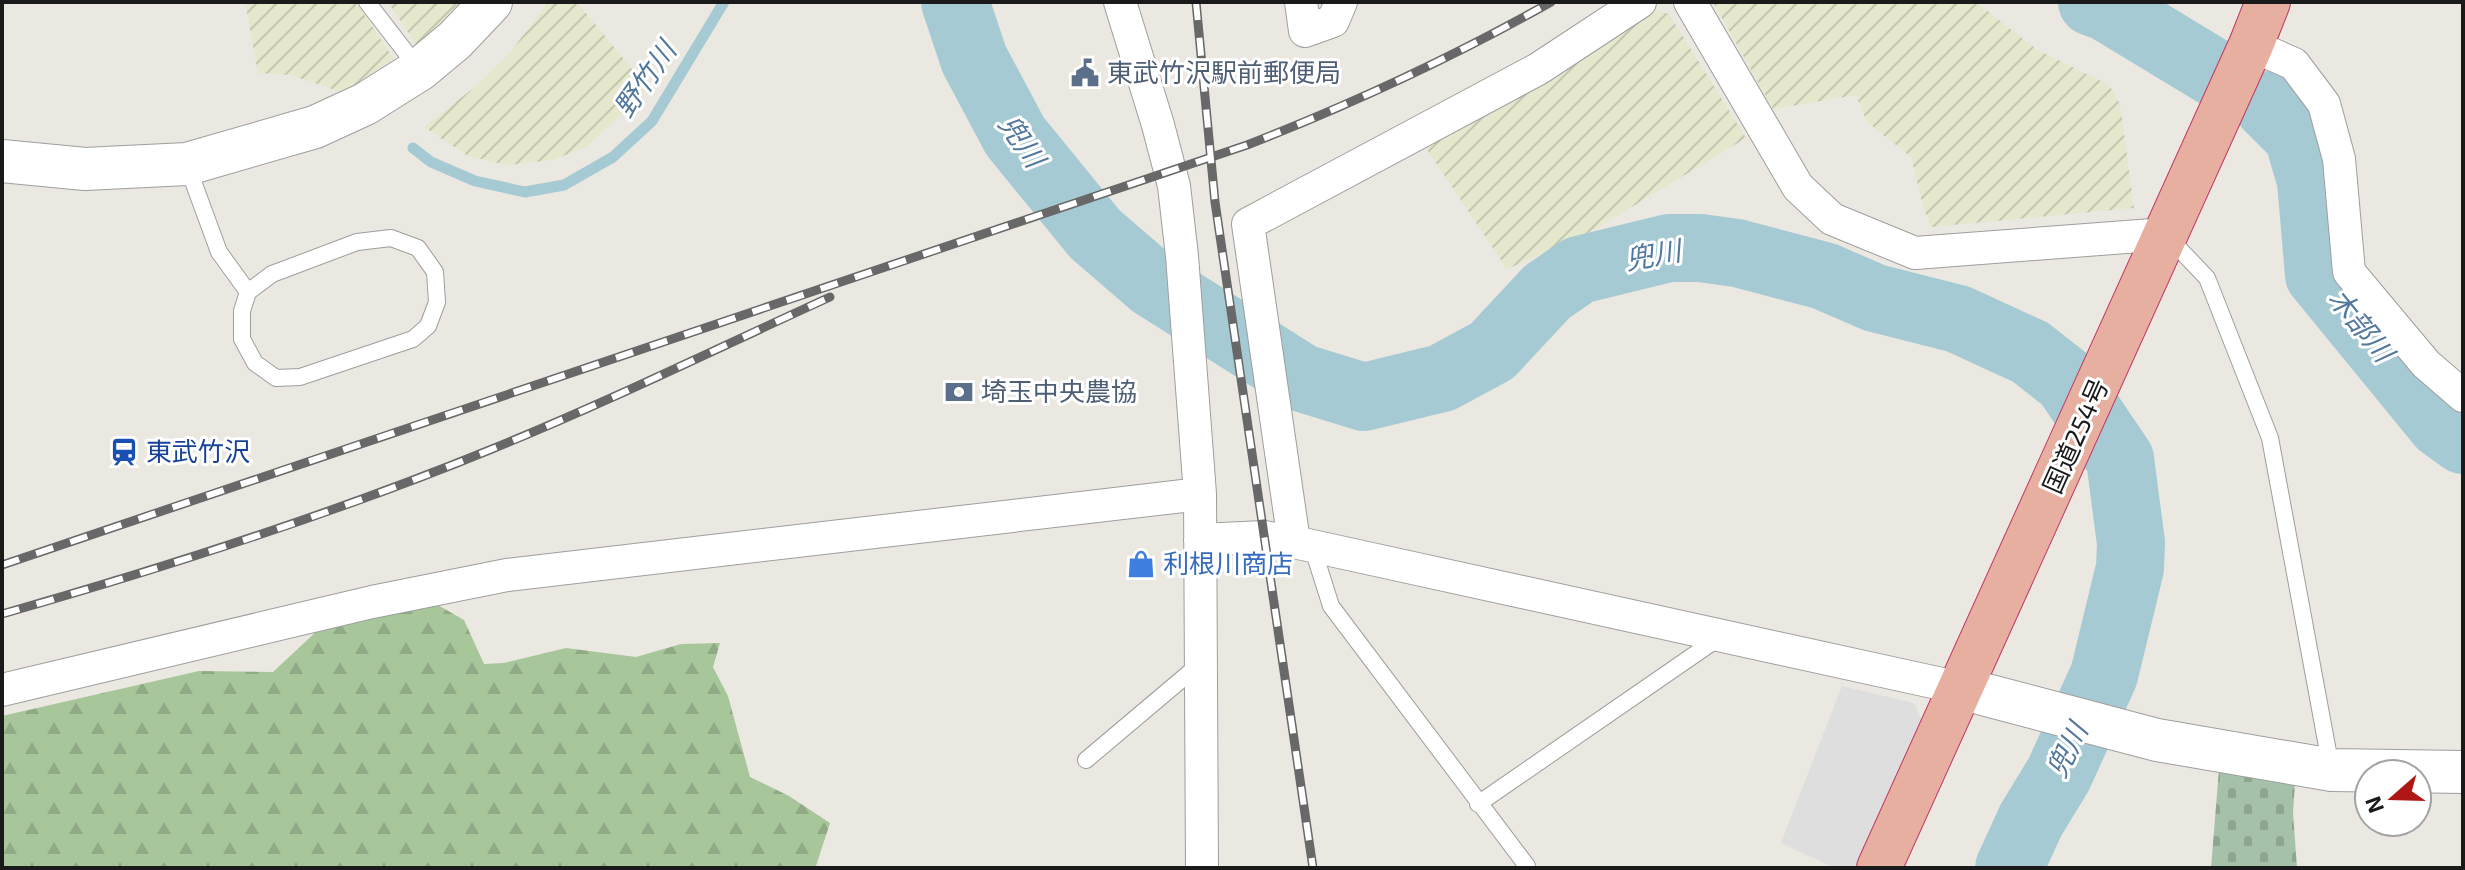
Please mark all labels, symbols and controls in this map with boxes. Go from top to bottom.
water label: 野竹川 [606,32,684,123]
place label: 東武竹沢駅前郵便局 [1107,56,1341,87]
public building icon: 東武竹沢駅前郵便局 [1070,58,1100,88]
water label: 兜川 [993,108,1055,176]
water label: 兜川 [1622,232,1686,276]
water label: 木部川 [2322,281,2403,370]
street label: 国道254号 [2036,373,2114,498]
place label: 埼玉中央農協 [981,375,1137,406]
bank icon: 埼玉中央農協 [944,377,974,407]
place label: 東武竹沢 [146,435,250,466]
station icon: 東武竹沢 [109,437,139,467]
place label: 利根川商店 [1163,547,1293,578]
shop icon: 利根川商店 [1126,549,1156,579]
water label: 兜川 [2039,714,2095,782]
north arrow [2353,758,2433,838]
text: N [2358,793,2388,817]

